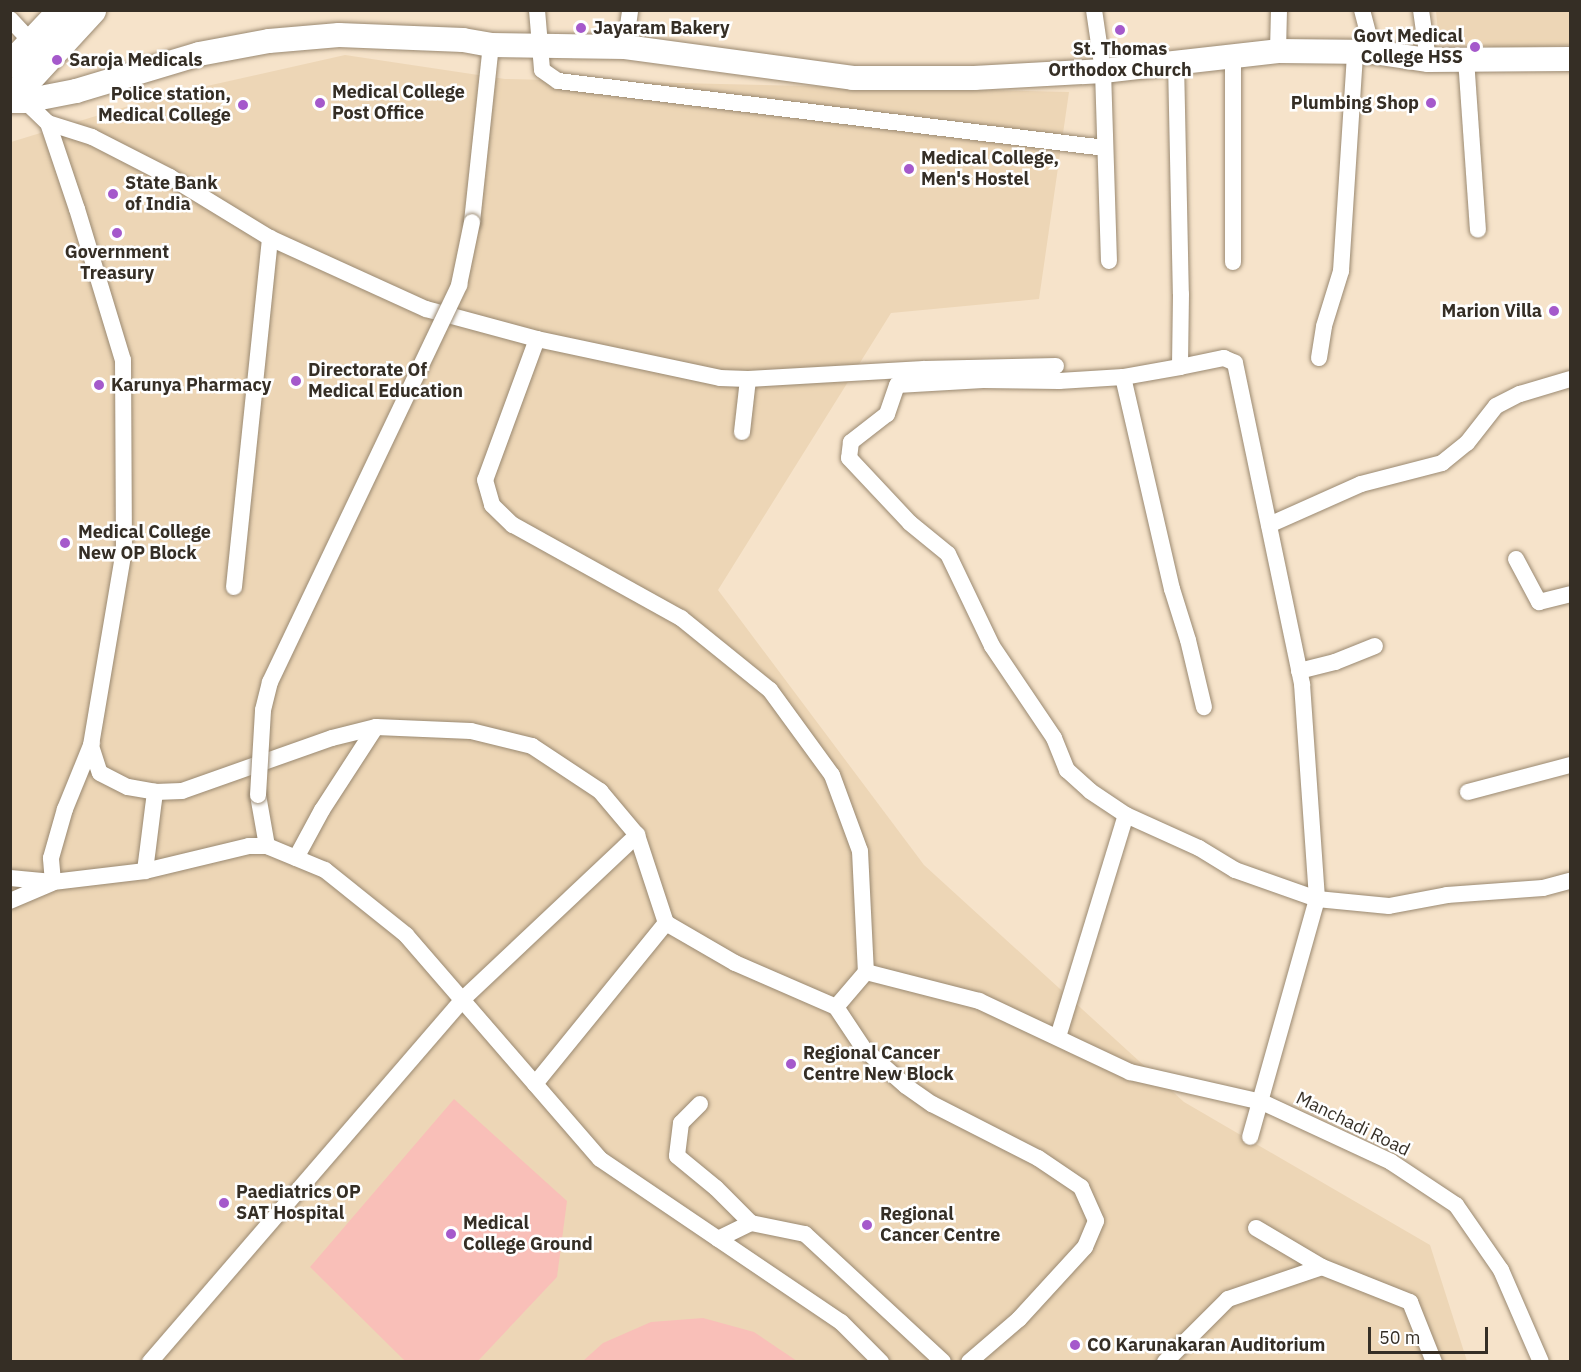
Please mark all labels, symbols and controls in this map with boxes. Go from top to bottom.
place label: Jayaram Bakery [593,17,730,39]
marker: Jayaram Bakery [574,21,588,35]
marker: St. Thomas Orthodox Church [1113,23,1127,37]
place label: Govt Medical College HSS [1353,26,1463,68]
place label: St. Thomas Orthodox Church [1048,39,1192,82]
marker: Govt Medical College HSS [1468,40,1482,54]
place label: Saroja Medicals [69,49,202,71]
marker: Saroja Medicals [50,53,64,67]
place label: Medical College Post Office [332,82,465,124]
place label: Police station, Medical College [98,84,231,127]
place label: Plumbing Shop [1291,92,1419,114]
marker: Medical College Post Office [313,96,327,110]
marker: Plumbing Shop [1424,96,1438,110]
marker: Police station, Medical College [236,98,250,112]
place label: Medical College, Men's Hostel [921,148,1059,190]
marker: Medical College, Men's Hostel [902,162,916,176]
place label: State Bank of India [125,173,218,216]
marker: State Bank of India [106,187,120,201]
marker: Government Treasury [110,226,124,240]
place label: Government Treasury [65,242,169,284]
place label: Marion Villa [1442,300,1542,322]
marker: Marion Villa [1547,304,1561,318]
place label: Directorate Of Medical Education [308,360,463,403]
place label: Karunya Pharmacy [111,374,271,396]
marker: Directorate Of Medical Education [289,374,303,388]
marker: Karunya Pharmacy [92,378,106,392]
place label: Medical College New OP Block [78,522,211,564]
marker: Medical College New OP Block [56,534,74,552]
place label: Regional Cancer Centre New Block [803,1043,954,1086]
marker: Regional Cancer Centre New Block [784,1057,798,1071]
street label: Manchadi Road [1293,1087,1413,1161]
place label: Paediatrics OP SAT Hospital [236,1182,361,1224]
marker: Paediatrics OP SAT Hospital [217,1196,231,1210]
place label: Regional Cancer Centre [880,1204,1000,1246]
place label: Medical College Ground [463,1213,593,1256]
marker: Regional Cancer Centre [858,1216,876,1234]
marker: Medical College Ground [444,1227,458,1241]
scale bar [1371,1315,1491,1353]
text: 50 m [1379,1326,1421,1349]
place label: CO Karunakaran Auditorium [1087,1334,1325,1356]
marker: CO Karunakaran Auditorium [1068,1338,1082,1352]

